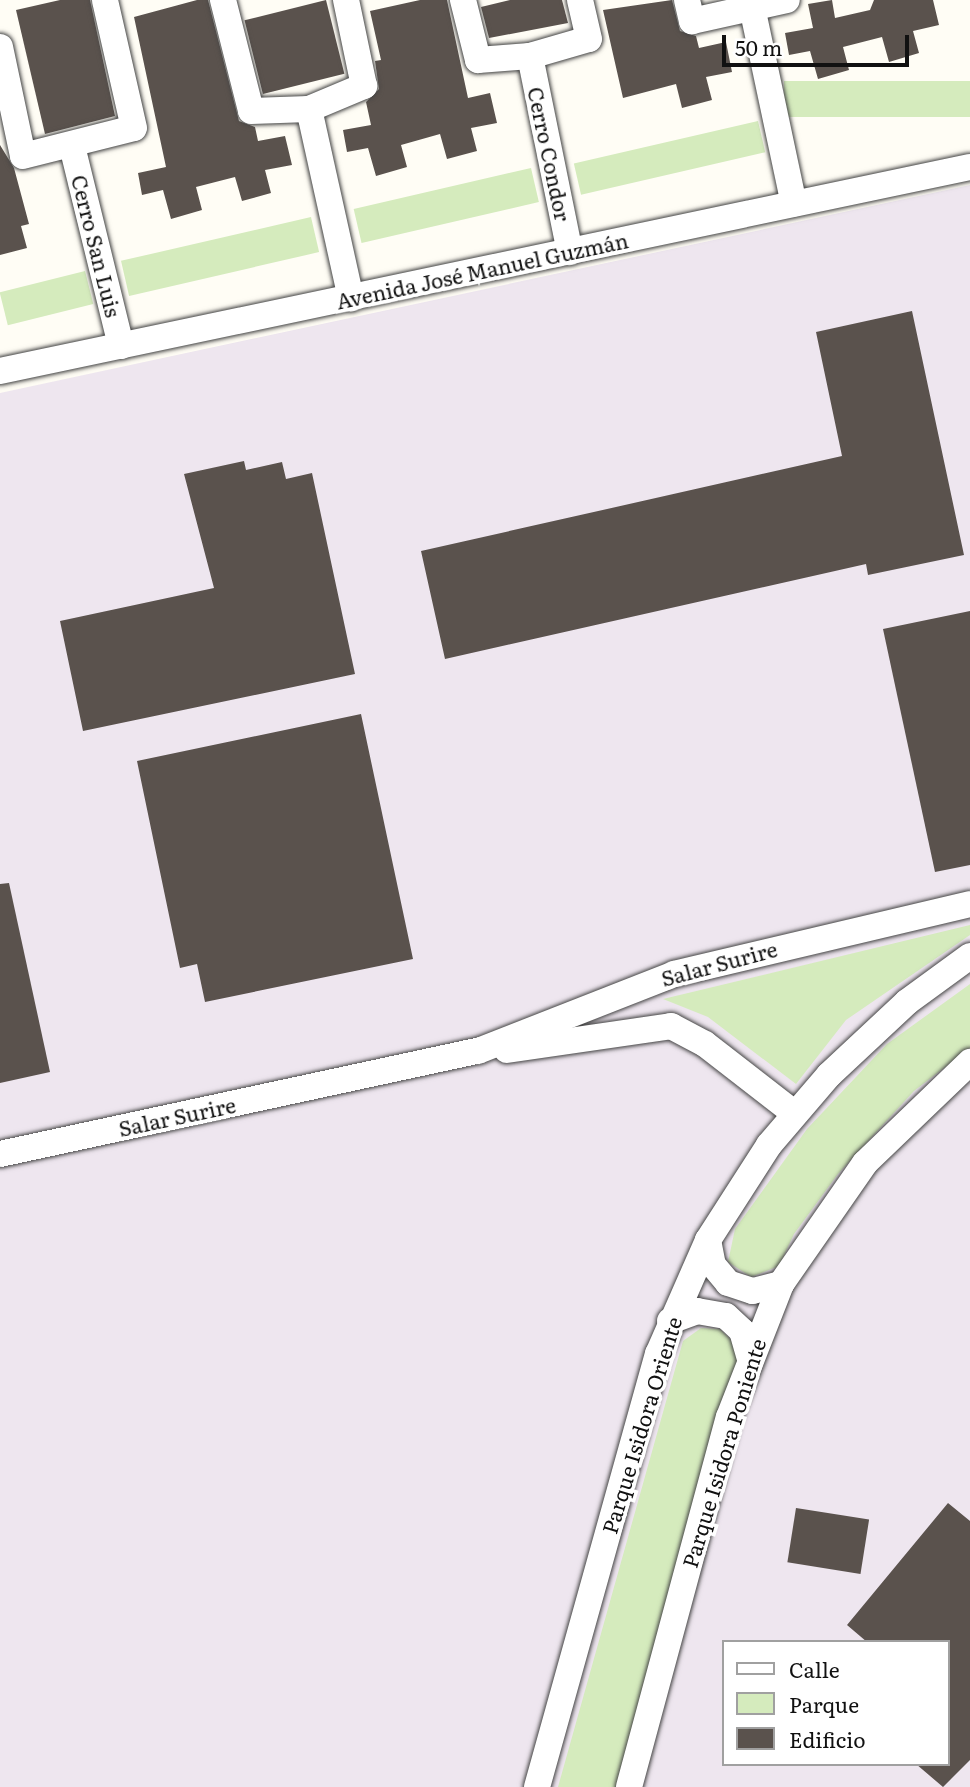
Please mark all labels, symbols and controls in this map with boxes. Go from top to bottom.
scale bar [725,21,912,65]
text: 50 m [735,31,782,62]
street label: Cerro Condor [523,84,577,224]
street label: Cerro San Luis [67,172,127,320]
street label: Avenida José Manuel Guzmán [334,227,630,313]
street label: Salar Surire [658,935,780,991]
street label: Salar Surire [116,1091,238,1141]
street label: Parque Isidora Oriente [596,1313,686,1537]
street label: Parque Isidora Poniente [676,1335,770,1571]
legend [722,1640,949,1766]
text: Calle [789,1653,840,1684]
text: Parque [789,1688,859,1719]
text: Edificio [789,1723,865,1754]

